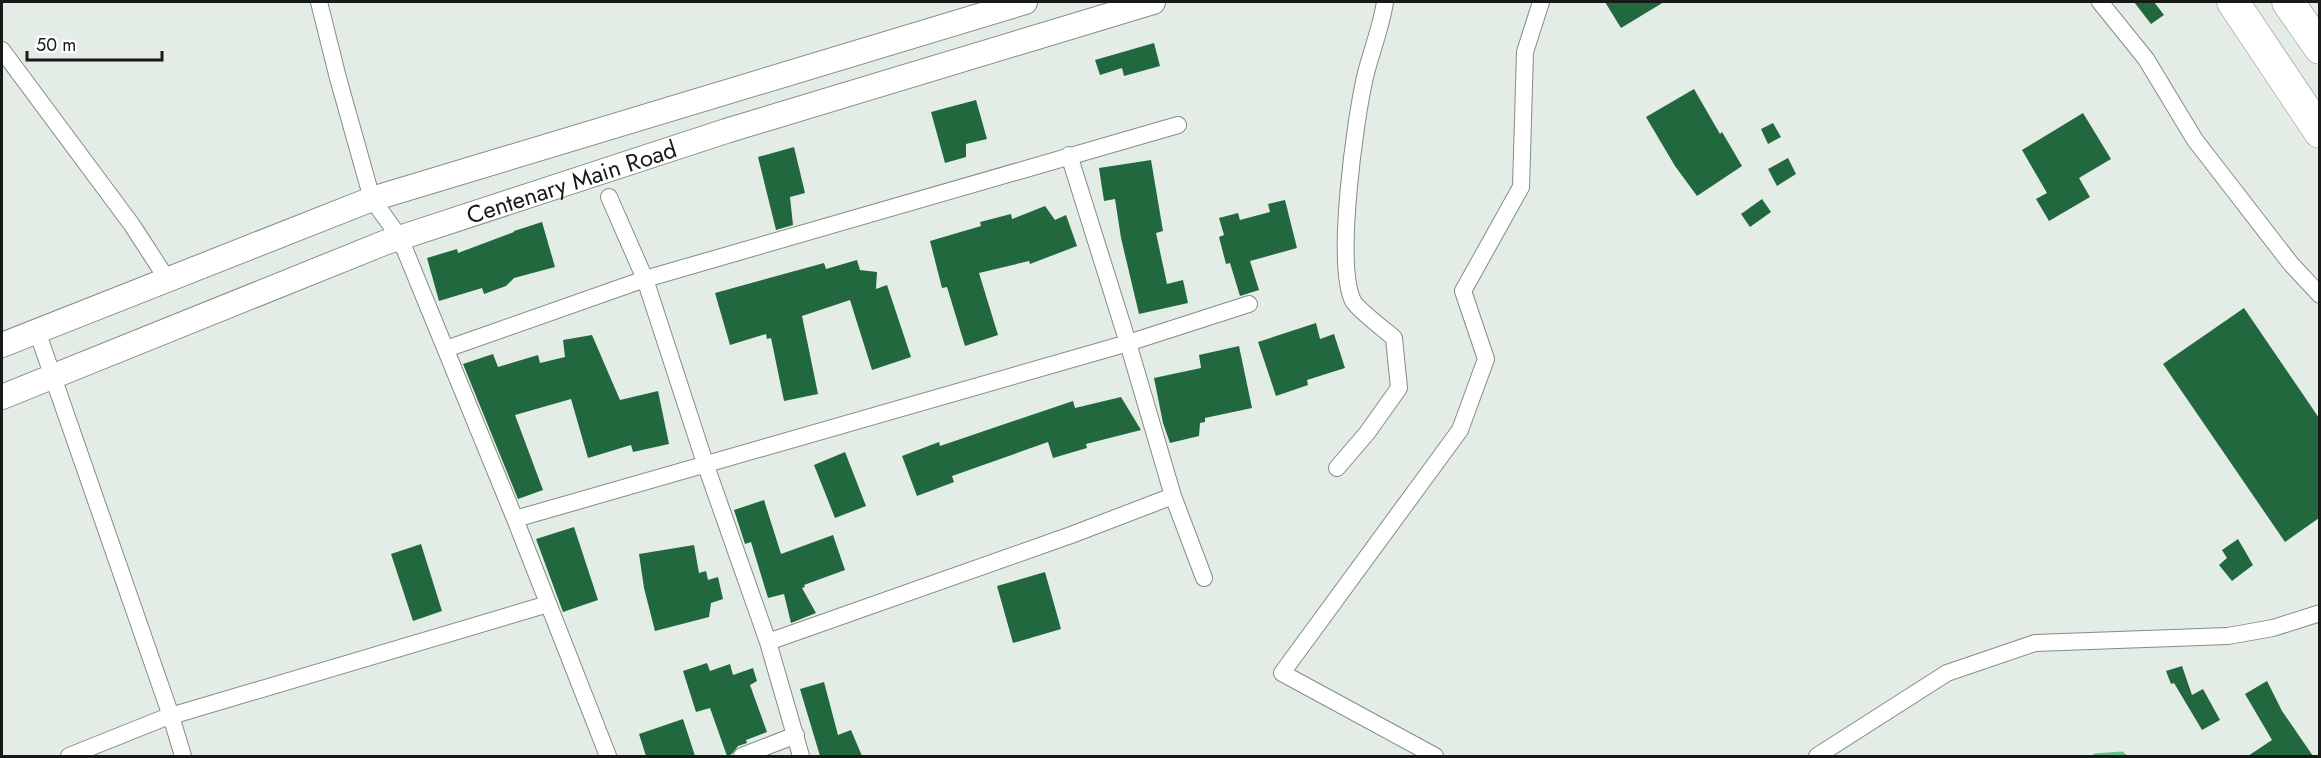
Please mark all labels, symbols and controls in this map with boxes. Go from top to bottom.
scale bar [27,24,162,62]
text: 50 m [36,32,76,58]
street label: Centenary Main Road [462,131,681,232]

